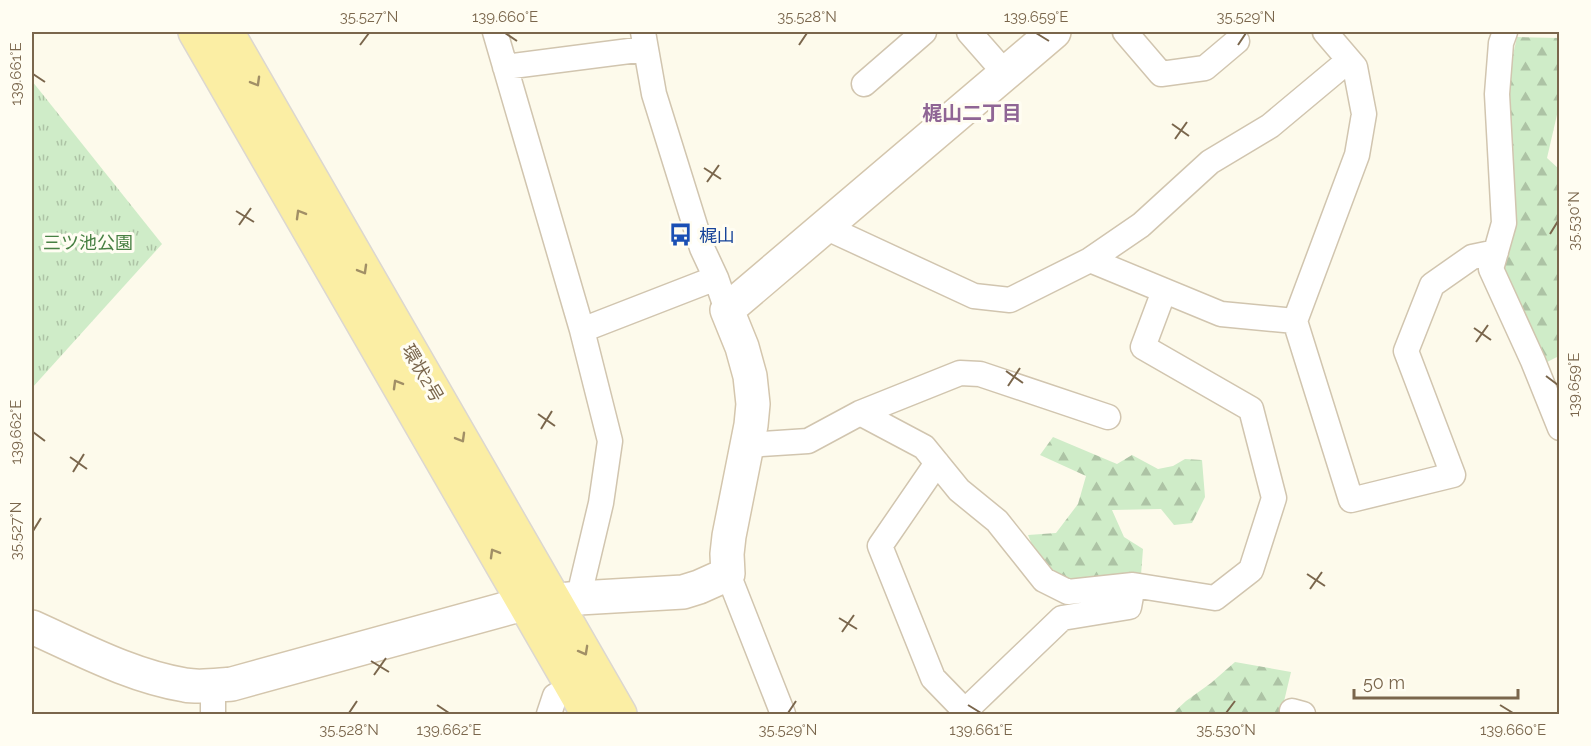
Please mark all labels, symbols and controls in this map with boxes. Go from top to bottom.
text: 35.527°N [340,8,398,26]
text: 139.660°E [472,8,538,26]
text: 35.528°N [777,8,837,26]
text: 139.659°E [1004,8,1068,26]
text: 35.529°N [1217,8,1275,26]
text: 139.661°E [7,42,25,106]
one-way arrow [249,76,260,86]
district label: 梶山二丁目 [922,101,1022,125]
text: 35.530°N [1565,191,1583,251]
one-way arrow [296,210,307,221]
bus stop icon: 梶山 [668,222,694,248]
place label: 梶山 [699,225,735,246]
park label: 三ツ池公園 [43,232,133,253]
one-way arrow [356,264,368,274]
street label: 環状2号 [398,340,448,406]
text: 139.659°E [1565,353,1583,417]
one-way arrow [393,380,404,390]
text: 139.662°E [7,400,25,464]
one-way arrow [454,432,466,442]
text: 35.527°N [7,502,25,560]
one-way arrow [490,549,501,559]
one-way arrow [577,645,588,656]
scale bar [1354,662,1518,700]
text: 50 m [1363,672,1405,693]
text: 35.528°N [319,721,379,739]
text: 139.662°E [417,721,481,739]
text: 35.529°N [759,721,817,739]
text: 139.661°E [949,721,1013,739]
text: 35.530°N [1196,721,1256,739]
text: 139.660°E [1480,721,1546,739]

